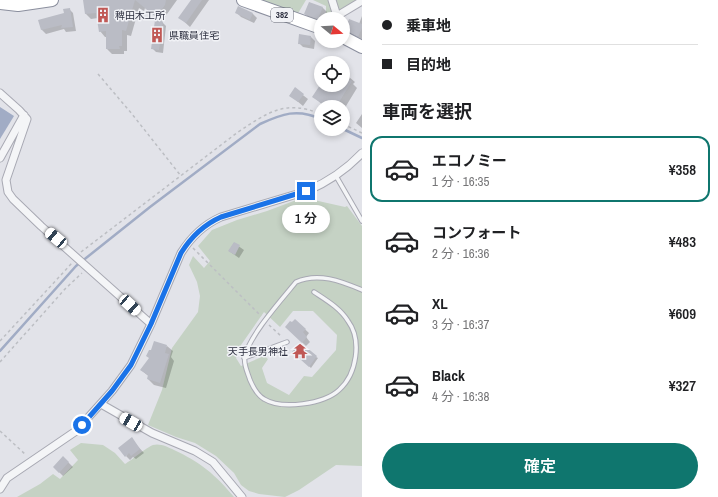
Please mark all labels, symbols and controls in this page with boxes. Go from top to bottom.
building icon: 稗田木工所 [94,6,112,24]
road number: 382 [271,8,293,22]
place label: 稗田木工所 [115,9,165,22]
north arrow [314,12,350,48]
map controls [314,12,350,136]
text: 乗車地 [406,15,451,36]
building icon: 県職員住宅 [148,26,166,44]
place label: 県職員住宅 [169,29,219,42]
text: 目的地 [406,54,451,75]
button: locate [314,56,350,92]
text: 車両を選択 [382,99,472,124]
button: layers [314,100,350,136]
text: エコノミー [432,150,507,171]
icon: car [384,151,420,187]
text: ¥358 [669,159,696,180]
text: 1 分 · 16:35 [432,173,489,190]
route end [297,182,315,200]
callout: 1 分 [282,205,330,233]
text: 1 分 [295,210,317,227]
text: コンフォート [432,222,522,243]
icon: car [384,223,420,259]
car [43,226,69,250]
text: ¥483 [669,231,696,252]
text: 2 分 · 16:36 [432,245,489,262]
car [117,293,143,317]
text: XL [432,293,448,314]
icon: car [384,295,420,331]
text: ¥609 [669,303,696,324]
text: 3 分 · 16:37 [432,316,489,333]
temple icon: 天手長男神社 [291,342,309,360]
place label: 天手長男神社 [228,345,288,358]
text: Black [432,365,465,386]
icon: car [384,367,420,403]
text: ¥327 [669,375,696,396]
text: 4 分 · 16:38 [432,388,489,405]
car [118,411,144,433]
route start [73,416,91,434]
button: 確定 [382,443,698,489]

